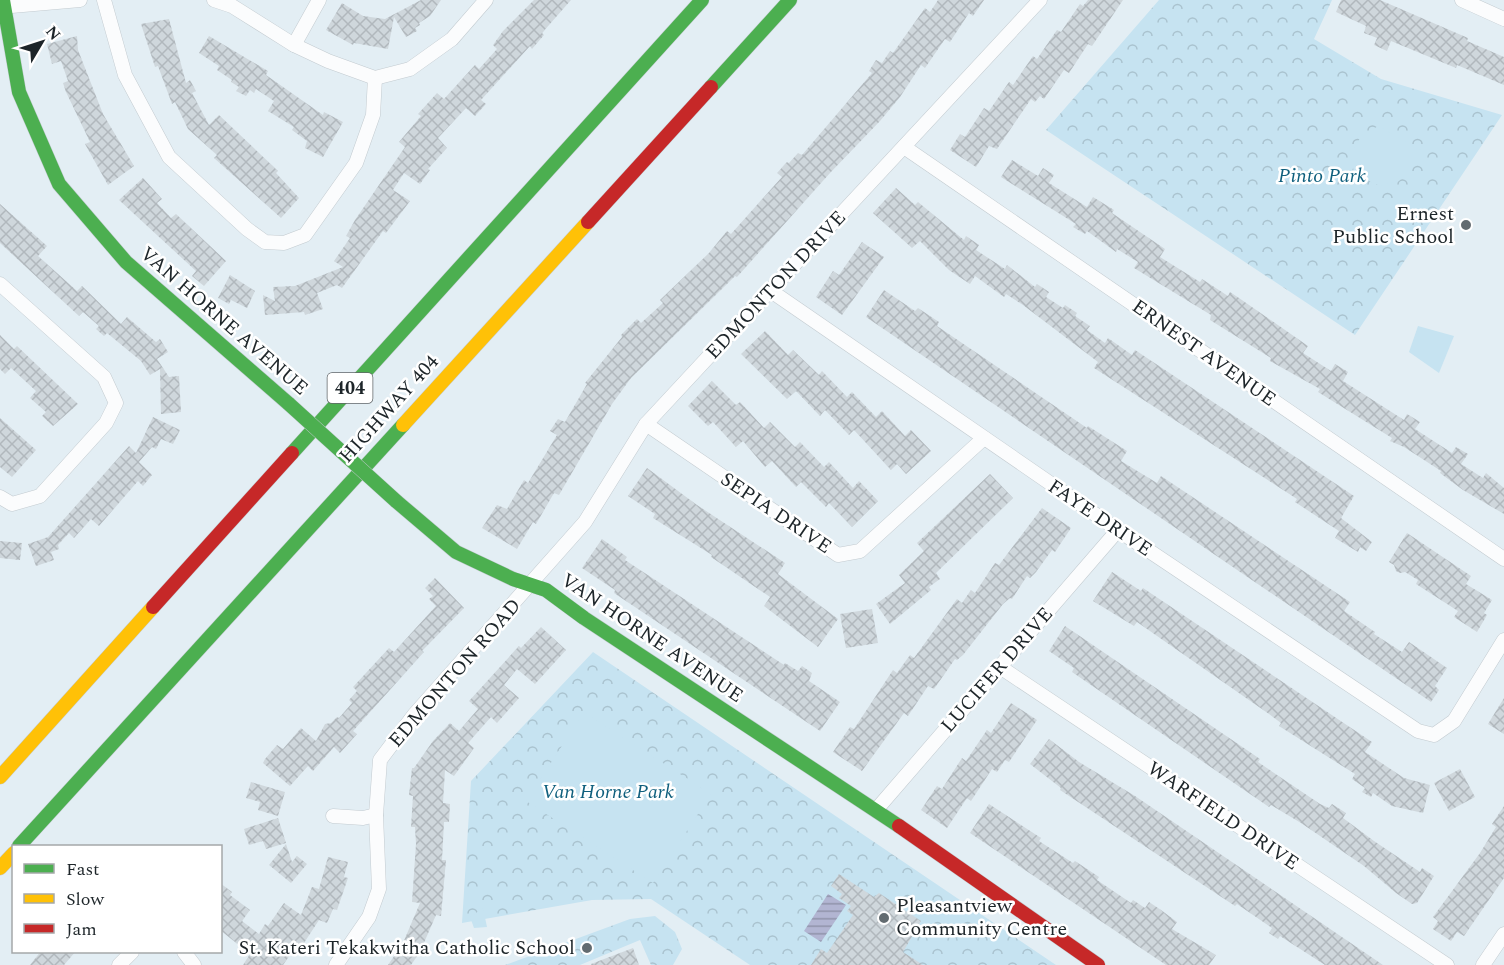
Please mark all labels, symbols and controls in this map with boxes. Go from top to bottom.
north arrow [12,12,72,72]
text: N [39,21,66,46]
park label: Pinto Park [1278,161,1367,191]
place label: Ernest Public School [1332,199,1454,252]
street label: EDMONTON DRIVE [699,204,853,366]
marker: Ernest Public School [1459,218,1473,232]
street label: VAN HORNE AVENUE [133,239,315,403]
street label: ERNEST AVENUE [1126,292,1282,414]
street label: HIGHWAY 404 [332,348,446,470]
road number: 404 [328,373,372,403]
street label: SEPIA DRIVE [714,465,838,561]
street label: FAYE DRIVE [1042,472,1158,564]
street label: VAN HORNE AVENUE [555,566,749,710]
street label: EDMONTON ROAD [382,592,528,754]
street label: LUCIFER DRIVE [934,600,1060,740]
street label: WARFIELD DRIVE [1141,754,1305,878]
park label: Van Horne Park [542,777,675,807]
legend [12,845,222,953]
text: Fast [66,856,99,883]
text: Slow [66,886,105,913]
place label: Pleasantview Community Centre [896,891,1067,944]
marker: Pleasantview Community Centre [877,911,891,925]
text: Jam [66,916,97,943]
place label: St. Kateri Tekakwitha Catholic School [238,933,575,963]
marker: St. Kateri Tekakwitha Catholic School [580,941,594,955]

